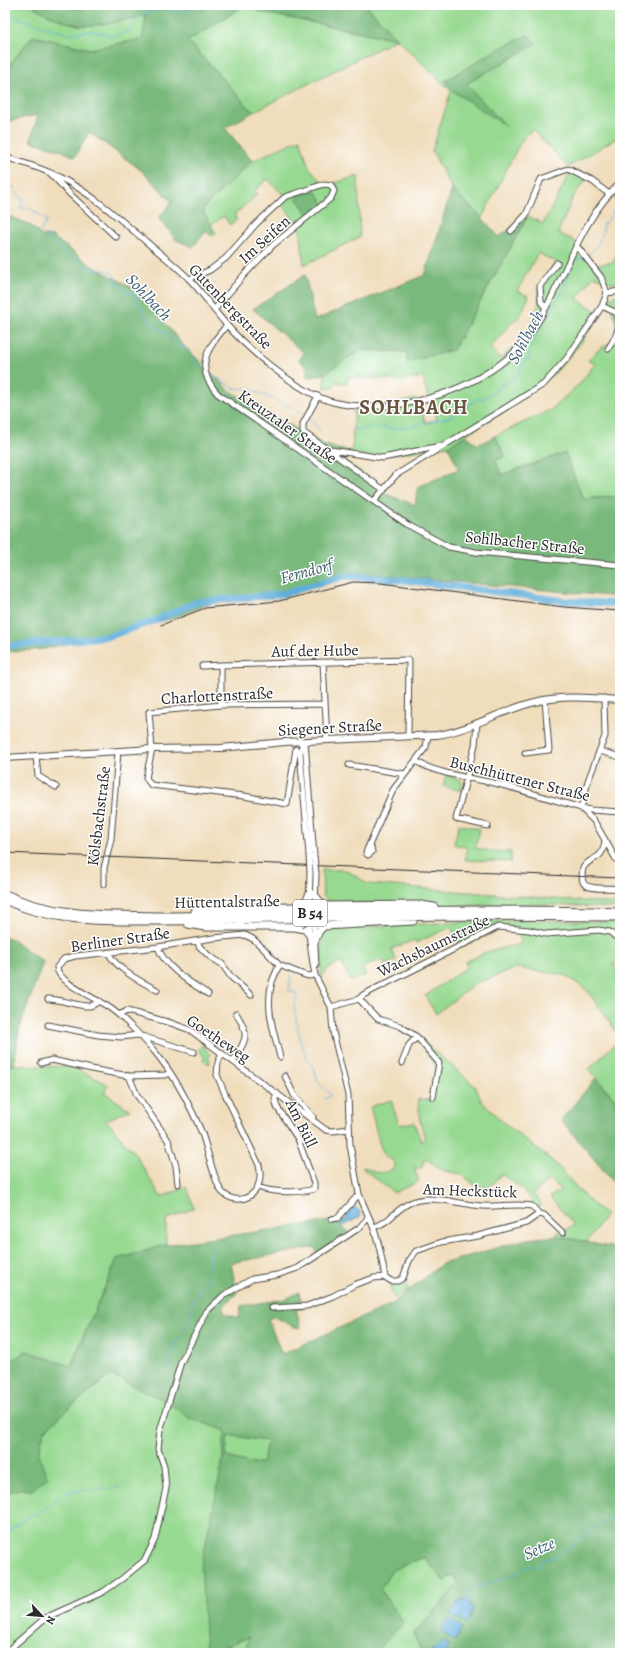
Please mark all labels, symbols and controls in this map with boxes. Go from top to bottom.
street label: Im Seifen [234,210,296,269]
street label: Gutenbergstraße [184,259,277,354]
water label: Sohlbach [121,268,177,326]
water label: Sohlbach [502,306,549,368]
street label: Kreuztaler Straße [234,385,341,469]
district label: SOHLBACH [359,394,469,421]
street label: Sohlbacher Straße [464,526,586,560]
water label: Ferndorf [278,553,338,589]
street label: Auf der Hube [270,639,359,663]
street label: Charlottenstraße [160,682,274,710]
street label: Siegener Straße [278,714,383,742]
street label: Buschhüttener Straße [447,751,592,807]
street label: Kölsbachstraße [82,765,116,867]
street label: Hüttentalstraße [174,890,280,914]
road number: B 54 [293,900,327,926]
street label: Wachsbaumstraße [373,909,493,983]
street label: Berliner Straße [69,922,171,958]
street label: Goetheweg [182,1009,255,1068]
street label: Am Büll [279,1095,322,1151]
street label: Am Heckstück [421,1178,517,1204]
water label: Setze [520,1531,559,1565]
north arrow [22,1596,62,1636]
text: N [42,1613,59,1627]

